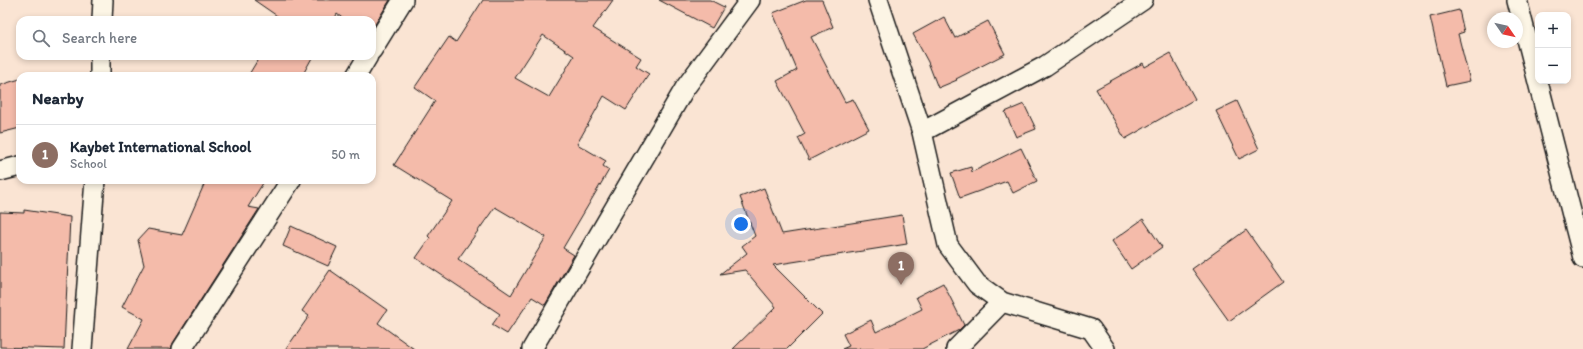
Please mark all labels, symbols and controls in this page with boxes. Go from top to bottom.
north arrow [1487,12,1523,48]
map controls [1535,12,1571,84]
button: + [1535,12,1571,48]
search box [16,16,376,60]
icon: search [30,27,52,49]
text: Search here [62,29,137,47]
button: − [1535,48,1571,84]
text: Nearby [32,88,84,108]
text: Kaybet International School [70,138,251,156]
text: 1 [42,147,48,162]
text: 50 m [331,147,360,162]
text: School [70,156,107,171]
your location [731,214,751,234]
pin: 1 [888,252,914,285]

